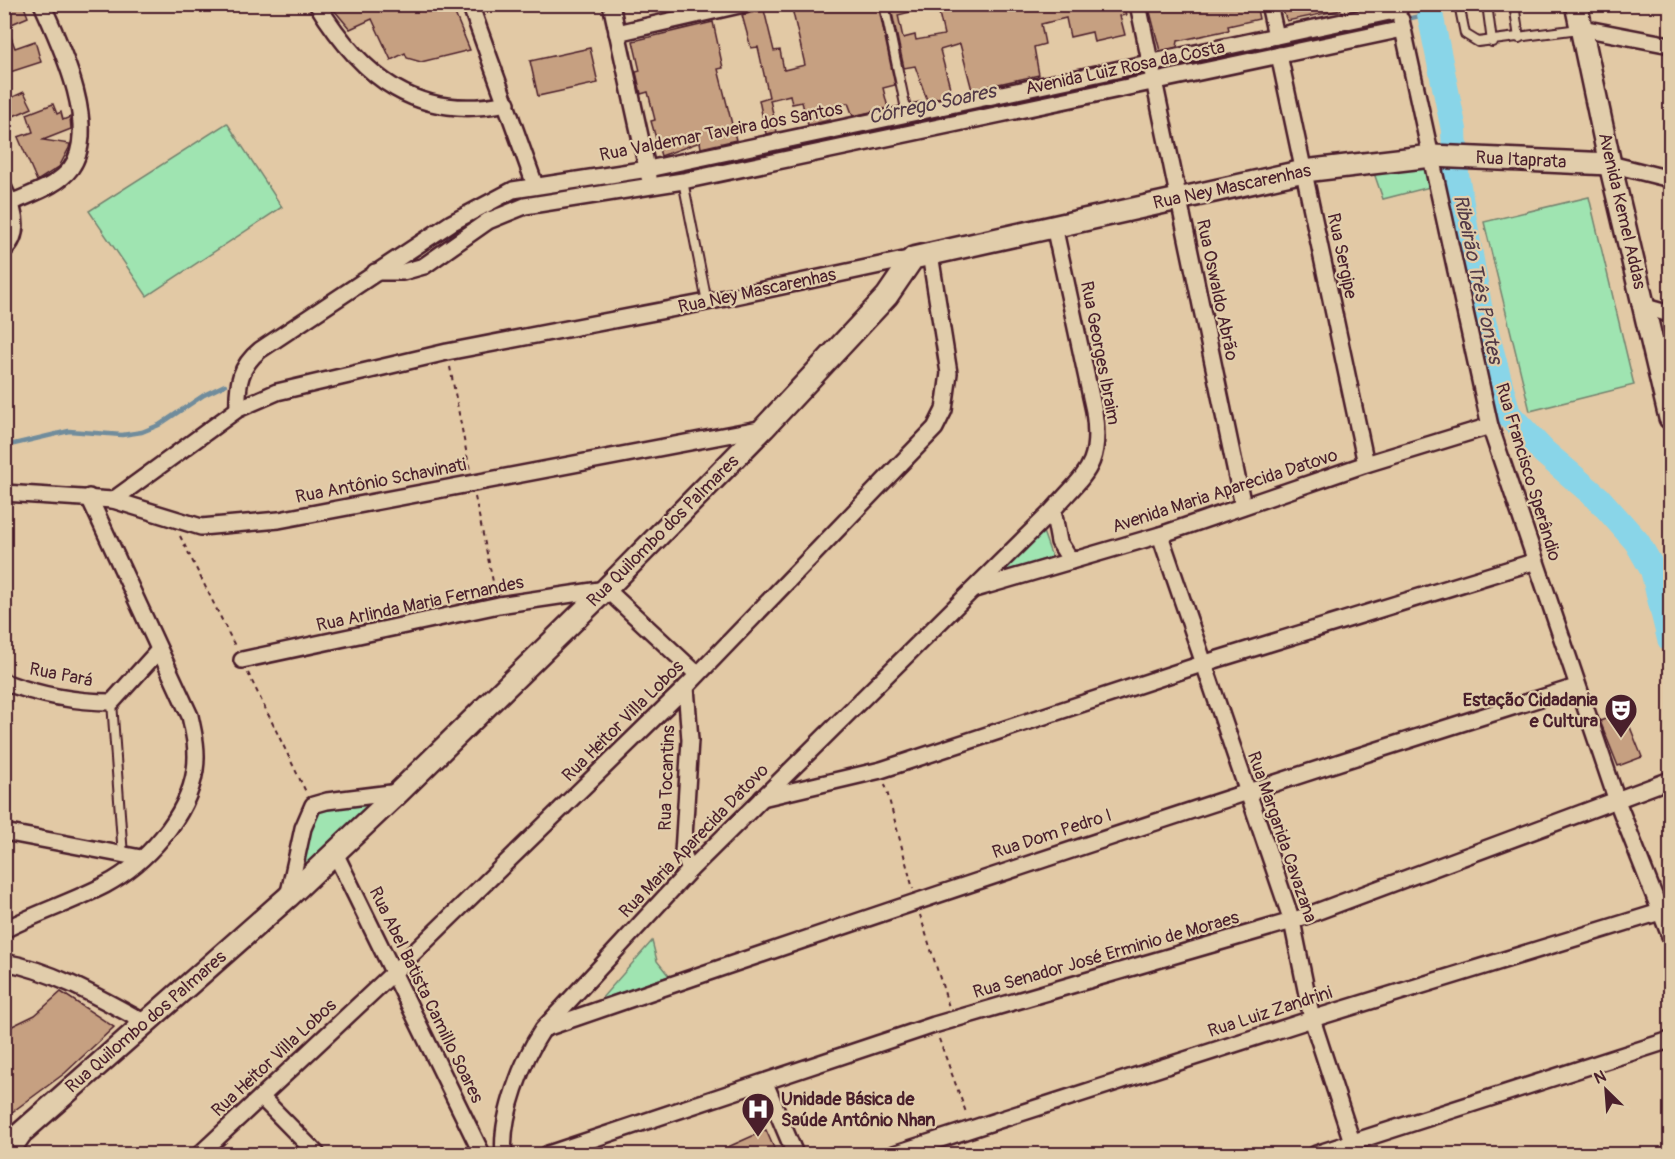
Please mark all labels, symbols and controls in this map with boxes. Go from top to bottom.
street label: Avenida Luiz Rosa da Costa [1023,36,1227,100]
water label: Córrego Soares [866,78,1000,130]
street label: Rua Valdemar Taveira dos Santos [598,97,844,167]
street label: Avenida Kemel Addas [1593,130,1651,292]
street label: Rua Itaprata [1475,146,1567,174]
street label: Rua Ney Mascarenhas [1151,159,1313,215]
water label: Ribeirão Três Pontes [1448,192,1509,368]
street label: Rua Sergipe [1322,211,1362,301]
street label: Rua Oswaldo Abrão [1191,217,1243,363]
street label: Rua Ney Mascarenhas [676,263,838,319]
street label: Rua Georges Ibraim [1075,279,1125,427]
street label: Rua Francisco Sperândio [1490,380,1566,564]
street label: Avenida Maria Aparecida Datovo [1109,444,1341,538]
street label: Rua Quilombo dos Palmares [582,450,744,612]
street label: Rua Antônio Schavinati [294,453,468,509]
street label: Rua Arlinda Maria Fernandes [314,571,526,637]
street label: Rua Heitor Villa Lobos [557,655,689,787]
street label: Rua Pará [27,658,95,692]
place label: Estação Cidadania e Cultura [1463,689,1599,733]
theatre icon: Estação Cidadania e Cultura [1603,692,1639,739]
street label: Rua Tocantins [654,725,680,831]
street label: Rua Margarida Cavazana [1242,748,1322,926]
street label: Rua Maria Aparecida Datovo [614,759,774,923]
street label: Rua Dom Pedro I [989,804,1115,864]
street label: Rua Abel Batista Camillo Soares [364,883,488,1107]
street label: Rua Senador José Erminio de Moraes [970,906,1242,1004]
street label: Rua Quilombo dos Palmares [61,946,231,1098]
street label: Rua Luiz Zandrini [1205,981,1335,1043]
street label: Rua Heitor Villa Lobos [207,994,341,1122]
north arrow [1576,1060,1636,1120]
text: N [1591,1066,1609,1089]
place label: Unidade Básica de Saúde Antônio Nhan [781,1088,935,1132]
hospital icon: Unidade Básica de Saúde Antônio Nhan [740,1091,776,1138]

